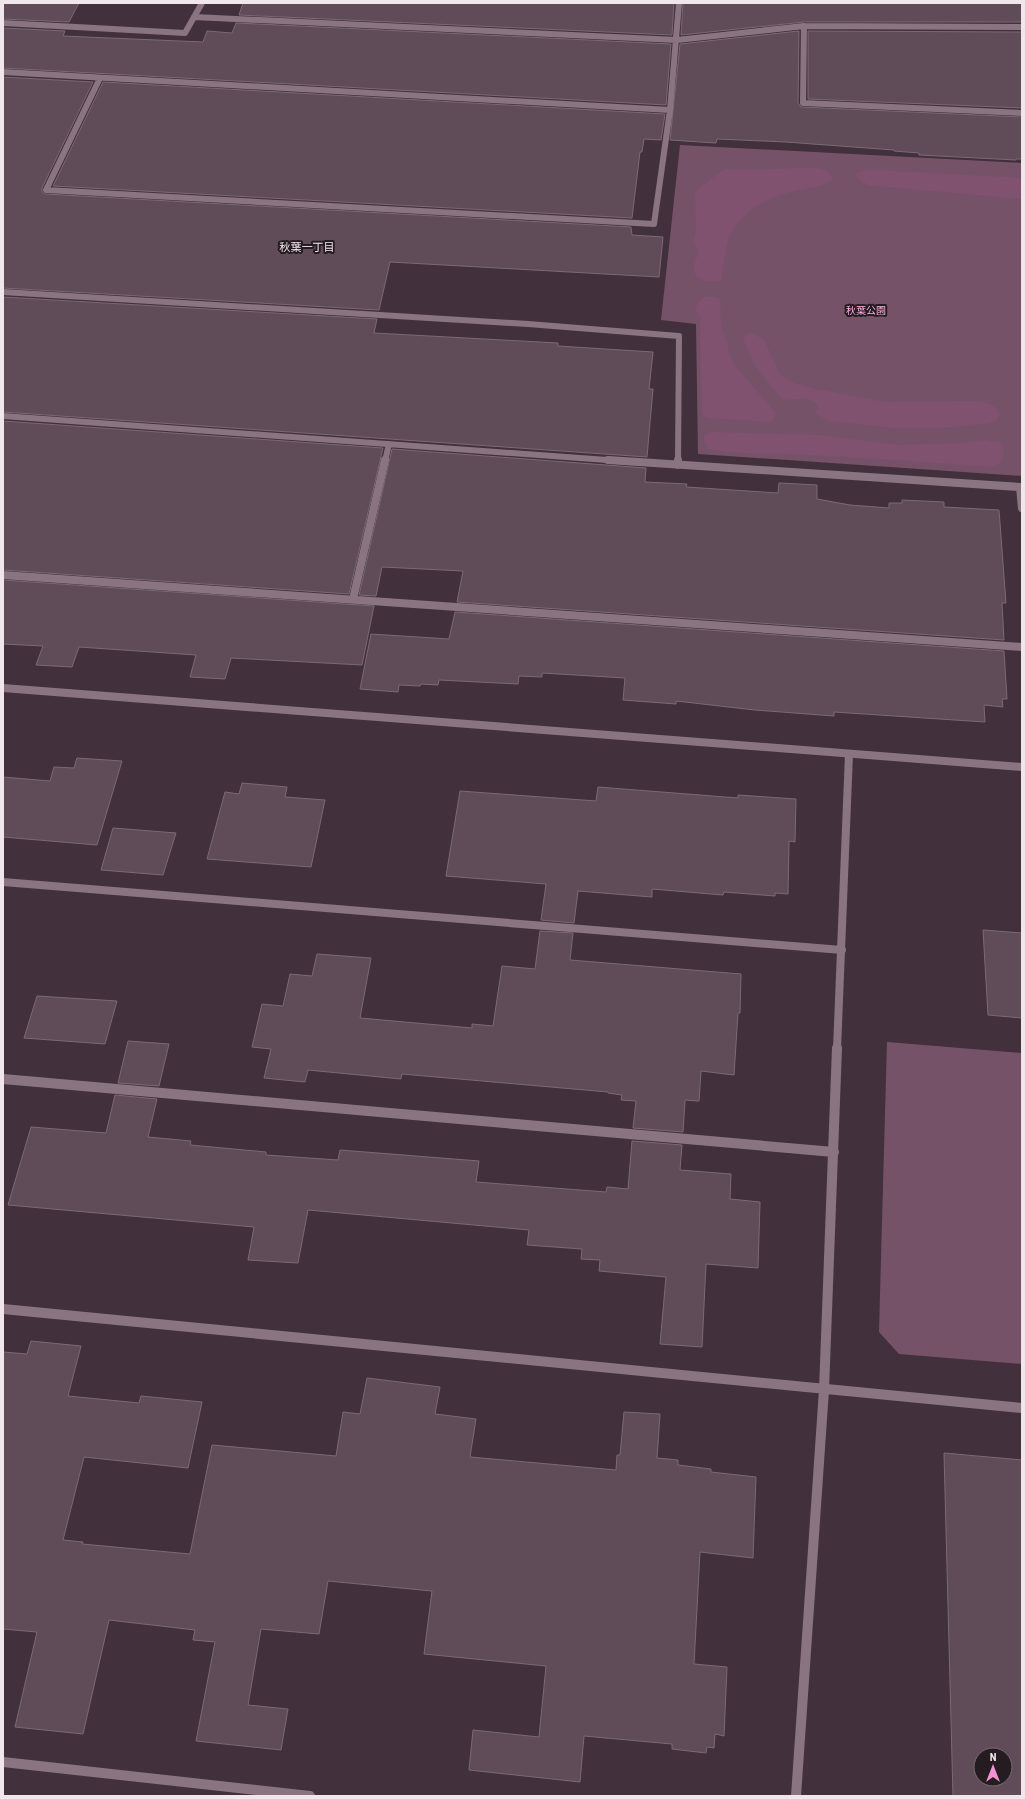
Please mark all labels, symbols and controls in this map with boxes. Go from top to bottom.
district label: 秋葉一丁目 [280,241,335,254]
park label: 秋葉公園 [846,305,886,316]
north arrow [973,1747,1013,1787]
text: N [990,1751,997,1764]

